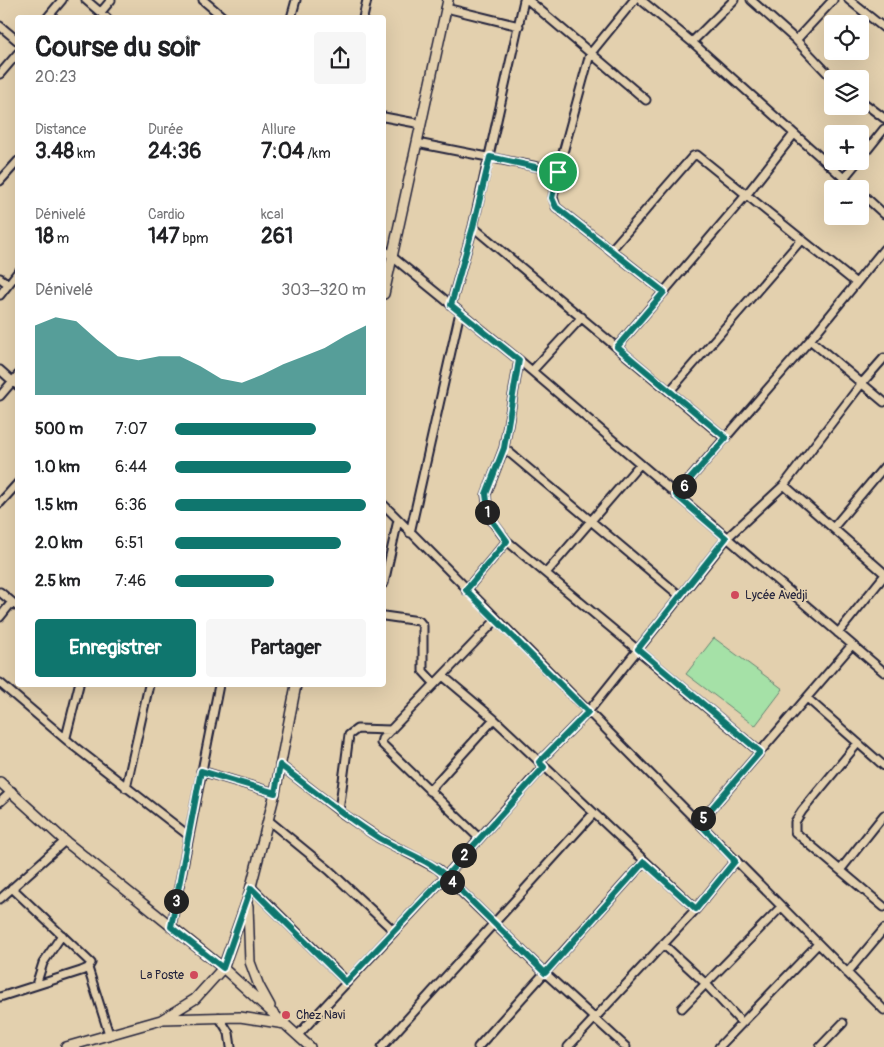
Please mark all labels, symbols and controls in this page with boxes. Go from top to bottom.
map controls [824,15,869,225]
button: locate [824,15,869,60]
text: Course du soir [35,30,200,65]
button: share [314,32,366,84]
text: 20:23 [35,67,77,87]
button: layers [824,70,869,115]
text: Distance [35,121,86,138]
text: Durée [148,121,183,138]
text: Allure [261,121,295,138]
button: + [824,125,869,170]
text: 3.48 [35,138,74,165]
text: 24:36 [148,138,201,165]
text: 7:04 [261,138,304,165]
text: km [74,145,95,162]
text: /km [304,145,331,162]
pin [537,151,579,193]
icon: arrive [544,158,572,186]
button: − [824,180,869,225]
text: Dénivelé [35,206,86,223]
text: Cardio [148,206,185,223]
text: kcal [261,206,284,223]
text: 18 [35,223,54,250]
text: 147 [148,223,180,250]
text: 261 [261,223,293,250]
text: m [54,230,69,247]
text: bpm [180,230,208,247]
text: Dénivelé [35,280,93,300]
text: 303–320 m [281,280,366,300]
text: 500 m [35,419,83,439]
text: 7:07 [115,419,147,439]
text: 1.0 km [35,457,80,477]
text: 6:44 [115,457,147,477]
pin: 6 [672,474,696,498]
text: 6 [680,478,689,495]
text: 1.5 km [35,495,78,515]
text: 6:36 [115,495,147,515]
pin: 1 [474,500,500,524]
text: 1 [485,504,490,521]
text: 2.0 km [35,533,83,553]
text: 6:51 [115,533,144,553]
text: 2.5 km [35,571,80,591]
text: 7:46 [115,571,146,591]
place label: Lycée Avedji [745,588,807,603]
marker: Lycée Avedji [729,589,741,601]
button: Enregistrer [35,619,196,677]
button: Partager [206,619,366,677]
pin: 5 [690,806,716,830]
text: 5 [700,810,707,827]
pin: 2 [452,842,476,868]
text: 2 [461,847,468,864]
pin: 4 [440,870,464,894]
text: 4 [448,874,457,891]
pin: 3 [164,888,188,914]
text: 3 [173,893,180,910]
place label: La Poste [140,968,184,983]
marker: La Poste [188,969,200,981]
place label: Chez Navi [296,1008,345,1023]
marker: Chez Navi [280,1009,292,1021]

